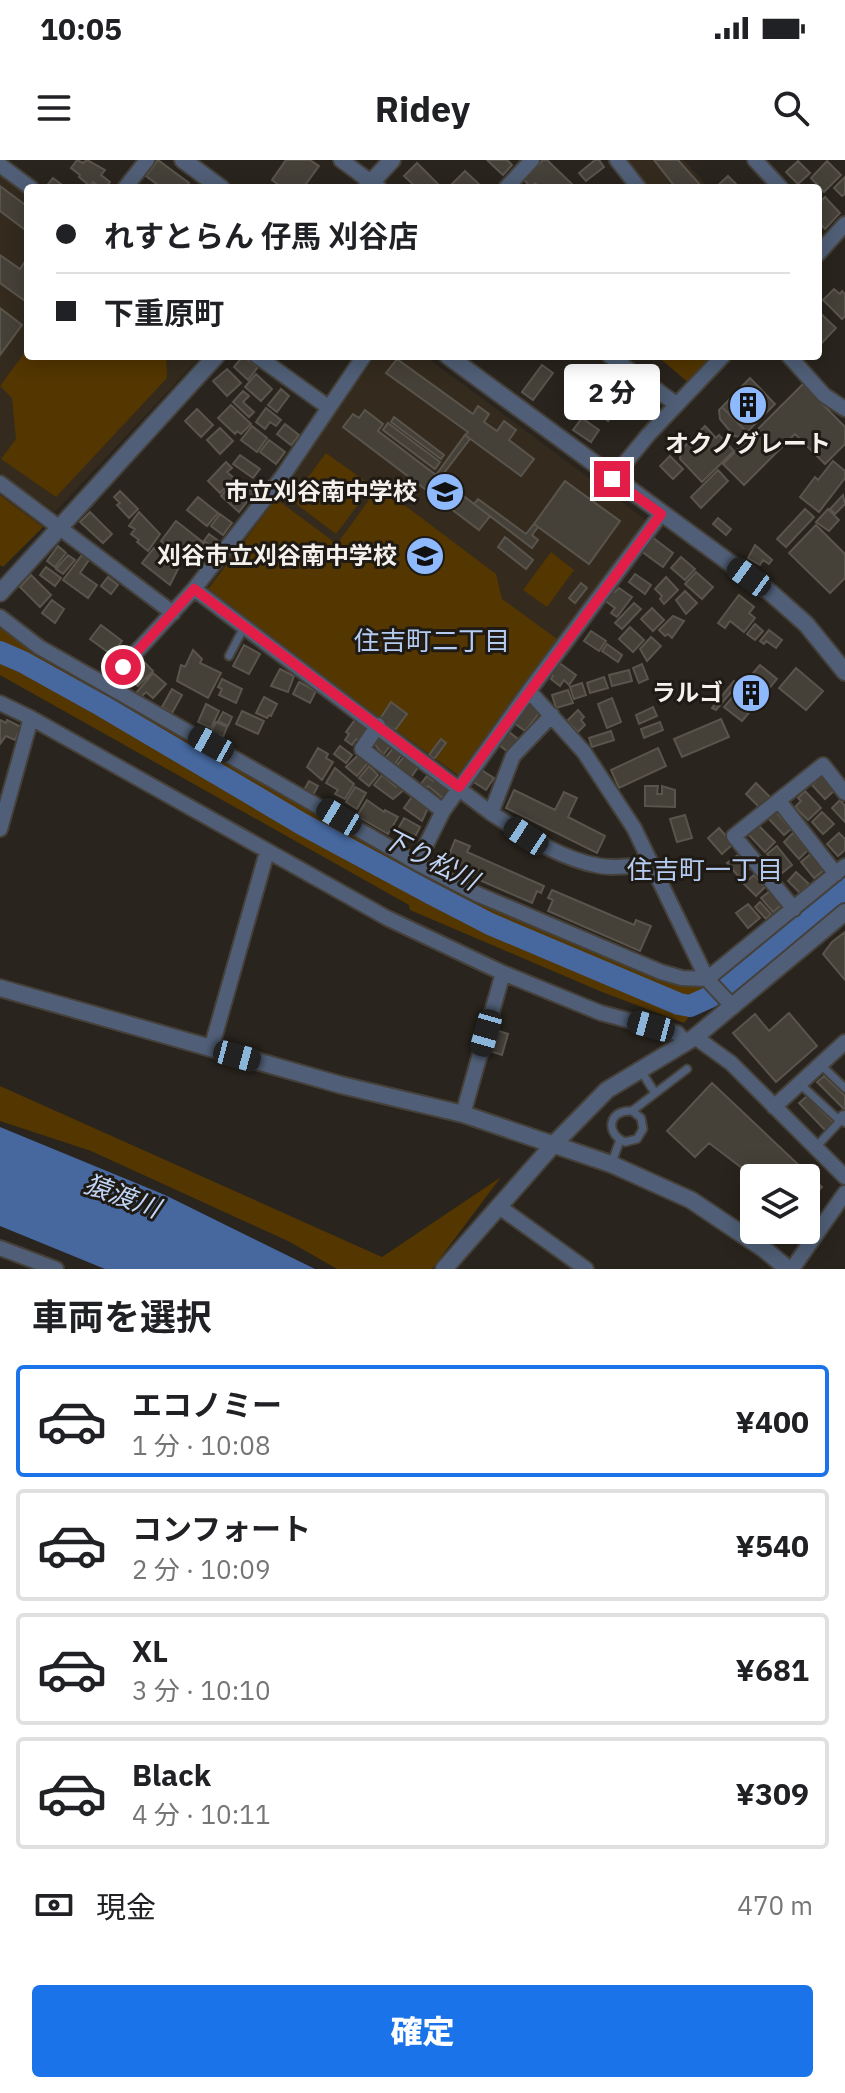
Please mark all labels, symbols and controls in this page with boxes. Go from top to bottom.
text: 10:05 [40,9,122,48]
text: Ridey [375,85,470,132]
icon: menu [32,86,76,130]
icon: search [769,86,813,130]
text: れすとらん 仔馬 刈谷店 [104,216,418,255]
text: 下重原町 [104,293,224,332]
callout: 2 分 [564,363,660,419]
text: 2 分 [588,375,636,409]
building icon: オクノグレート [727,384,769,426]
place label: オクノグレート [665,427,831,459]
route end [594,461,630,497]
school or university icon: 市立刈谷南中学校 [424,471,466,513]
place label: 市立刈谷南中学校 [225,475,417,507]
school or university icon: 刈谷市立刈谷南中学校 [404,535,446,577]
place label: 刈谷市立刈谷南中学校 [157,539,397,571]
car [723,553,775,601]
district label: 住吉町二丁目 [354,623,510,657]
route start [105,649,141,685]
building icon: ラルゴ [730,672,772,714]
place label: ラルゴ [651,676,723,708]
car [184,722,238,766]
car [312,794,366,840]
car [499,813,553,859]
water label: 下り松川 [376,819,487,898]
district label: 住吉町一丁目 [627,852,783,886]
car [468,1007,504,1059]
car [625,1008,677,1044]
car [211,1038,263,1074]
map controls [740,1164,820,1244]
button: layers [740,1164,820,1244]
water label: 猿渡川 [80,1166,168,1225]
text: 車両を選択 [32,1293,212,1340]
icon: car [36,1385,108,1457]
text: エコノミー [132,1385,282,1424]
text: ¥400 [736,1402,809,1441]
text: 1 分 · 10:08 [132,1428,270,1462]
icon: car [36,1509,108,1581]
text: コンフォート [132,1509,311,1548]
text: ¥540 [736,1526,809,1565]
text: 2 分 · 10:09 [132,1552,270,1586]
text: XL [132,1631,168,1670]
icon: car [36,1633,108,1705]
text: ¥681 [736,1650,809,1689]
text: 3 分 · 10:10 [132,1673,270,1707]
text: Black [132,1755,211,1794]
icon: car [36,1757,108,1829]
text: ¥309 [736,1774,809,1813]
text: 4 分 · 10:11 [132,1797,270,1831]
icon: cash [32,1883,76,1927]
text: 現金 [96,1887,156,1926]
text: 470 m [737,1888,813,1922]
button: 確定 [32,1985,813,2077]

